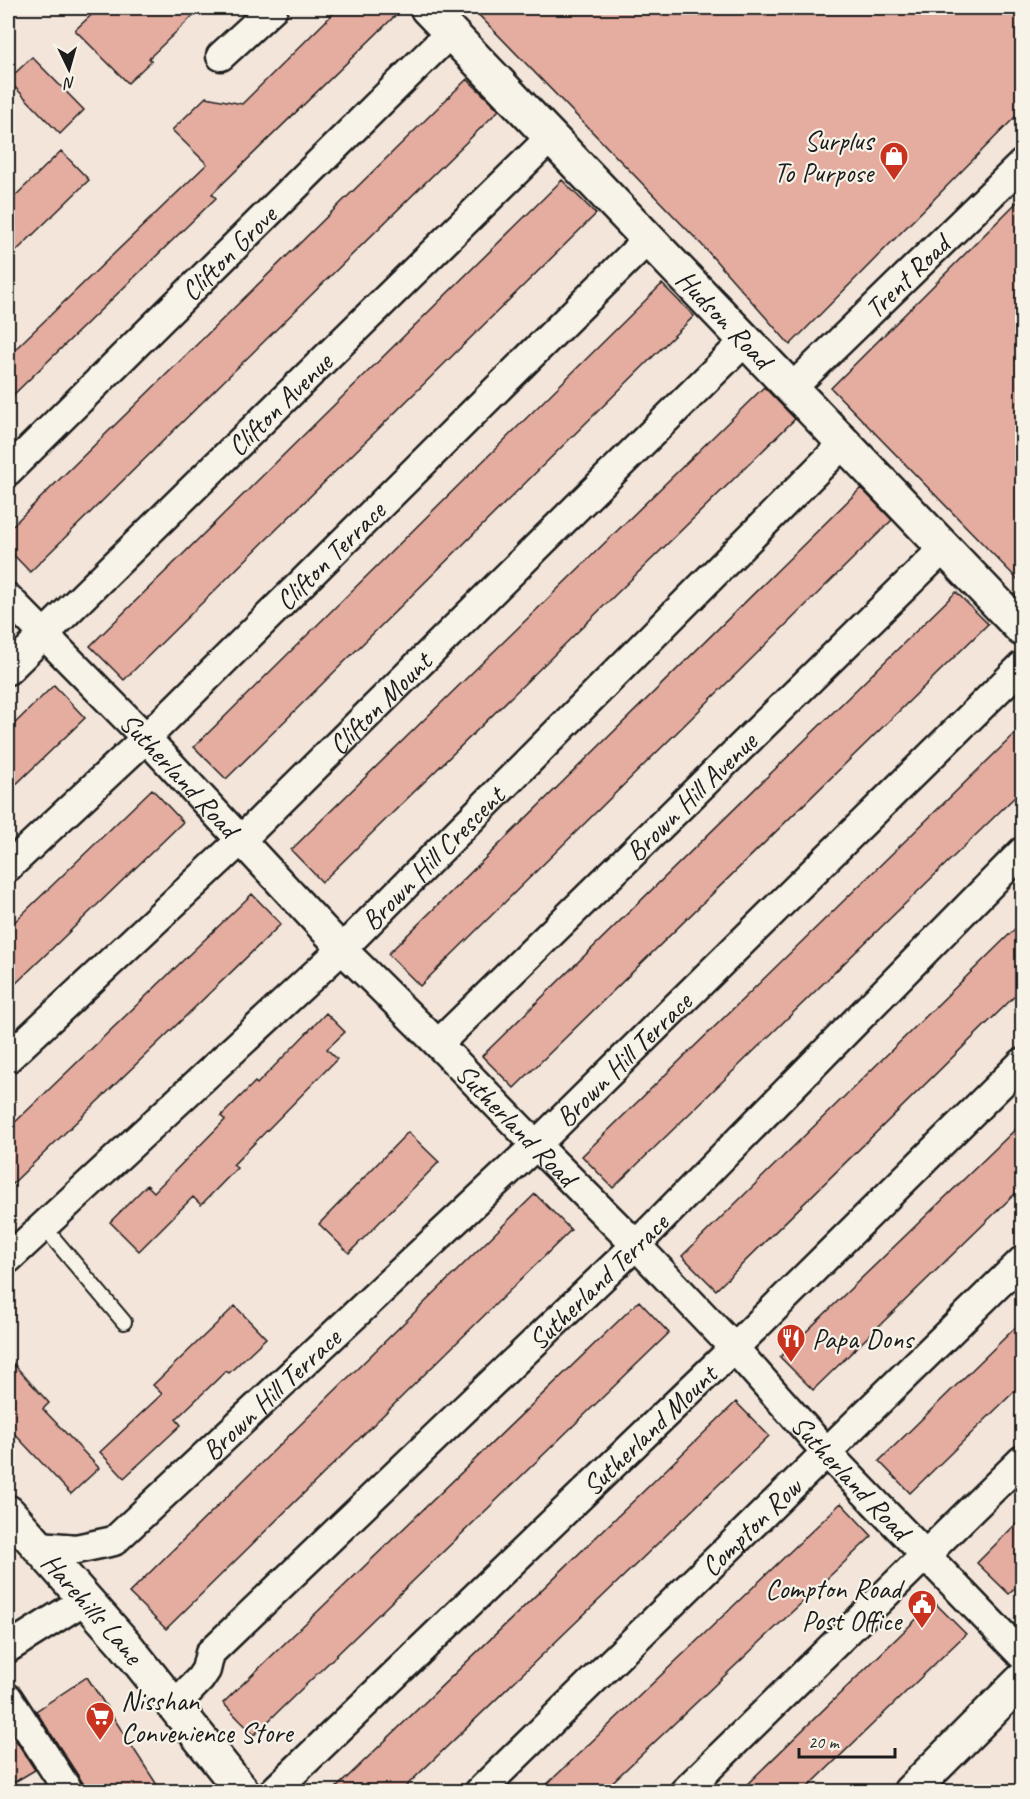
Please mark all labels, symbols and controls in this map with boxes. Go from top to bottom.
north arrow [39,39,99,99]
text: N [61,73,76,94]
place label: Surplus To Purpose [774,123,875,190]
shop icon: Surplus To Purpose [878,140,910,182]
street label: Clifton Grove [173,197,285,308]
street label: Trent Road [857,225,960,326]
street label: Hudson Road [669,262,782,379]
street label: Clifton Avenue [220,344,341,463]
street label: Clifton Terrace [268,492,394,618]
street label: Clifton Mount [321,643,441,762]
street label: Sutherland Road [112,705,249,847]
street label: Brown Hill Avenue [618,723,765,869]
street label: Brown Hill Crescent [354,777,514,938]
street label: Brown Hill Terrace [548,983,700,1134]
street label: Sutherland Road [448,1056,587,1196]
street label: Sutherland Terrace [521,1204,677,1357]
street label: Brown Hill Terrace [194,1319,349,1468]
place label: Papa Dons [812,1321,915,1356]
restaurant icon: Papa Dons [775,1322,807,1364]
street label: Sutherland Mount [575,1356,726,1503]
street label: Sutherland Road [783,1408,920,1550]
street label: Compton Row [693,1468,811,1584]
street label: Harehills Lane [34,1545,152,1672]
place label: Compton Road Post Office [765,1571,905,1638]
public building icon: Compton Road Post Office [906,1588,938,1630]
place label: Nisshan Convenience Store [121,1683,294,1750]
supermarket icon: Nisshan Convenience Store [84,1700,116,1742]
scale bar [799,1721,895,1759]
text: 20 m [808,1731,841,1753]

